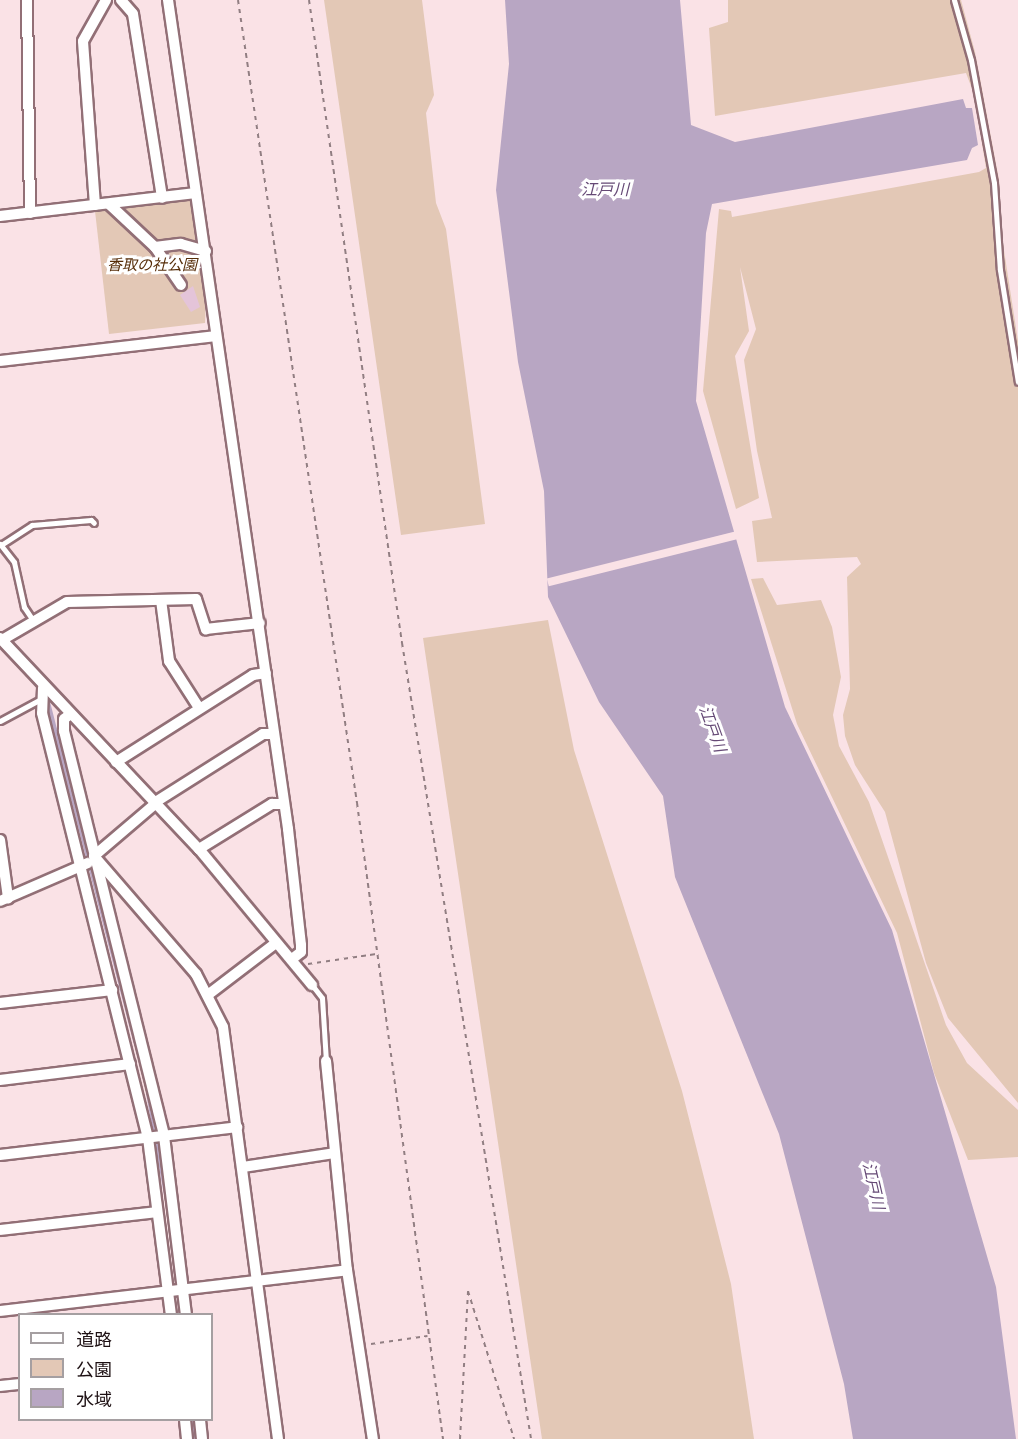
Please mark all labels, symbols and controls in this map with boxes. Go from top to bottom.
water label: 江戸川 [581,180,629,200]
park label: 香取の社公園 [107,257,197,275]
water label: 江戸川 [695,703,729,755]
water label: 江戸川 [858,1160,888,1212]
legend [18,1313,213,1421]
text: 道路 [76,1329,112,1350]
text: 公園 [76,1359,112,1380]
text: 水域 [76,1389,112,1410]

